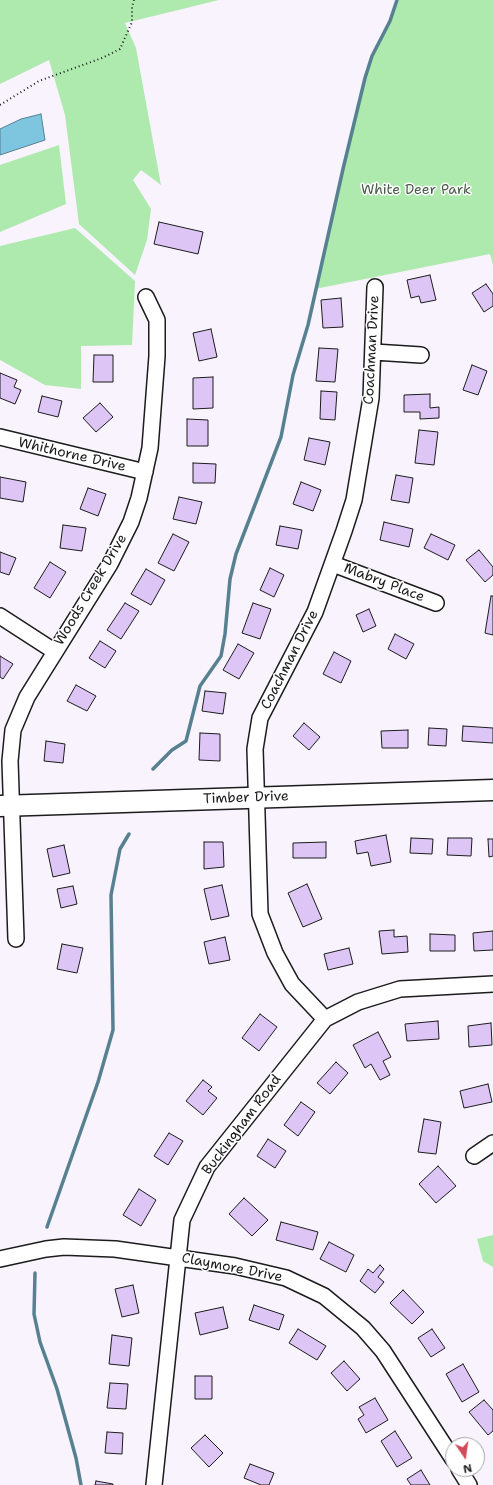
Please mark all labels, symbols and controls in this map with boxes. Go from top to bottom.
park label: White Deer Park [361,182,471,198]
street label: Coachman Drive [361,295,383,405]
street label: Whithorne Drive [17,434,127,476]
street label: Woods Creek Drive [51,531,131,649]
street label: Mabry Place [341,560,427,606]
street label: Coachman Drive [258,608,322,712]
street label: Timber Drive [203,788,289,808]
street label: Buckingham Road [199,1072,285,1178]
street label: Claymore Drive [180,1250,284,1286]
north arrow [445,1437,485,1477]
text: N [462,1460,474,1476]

